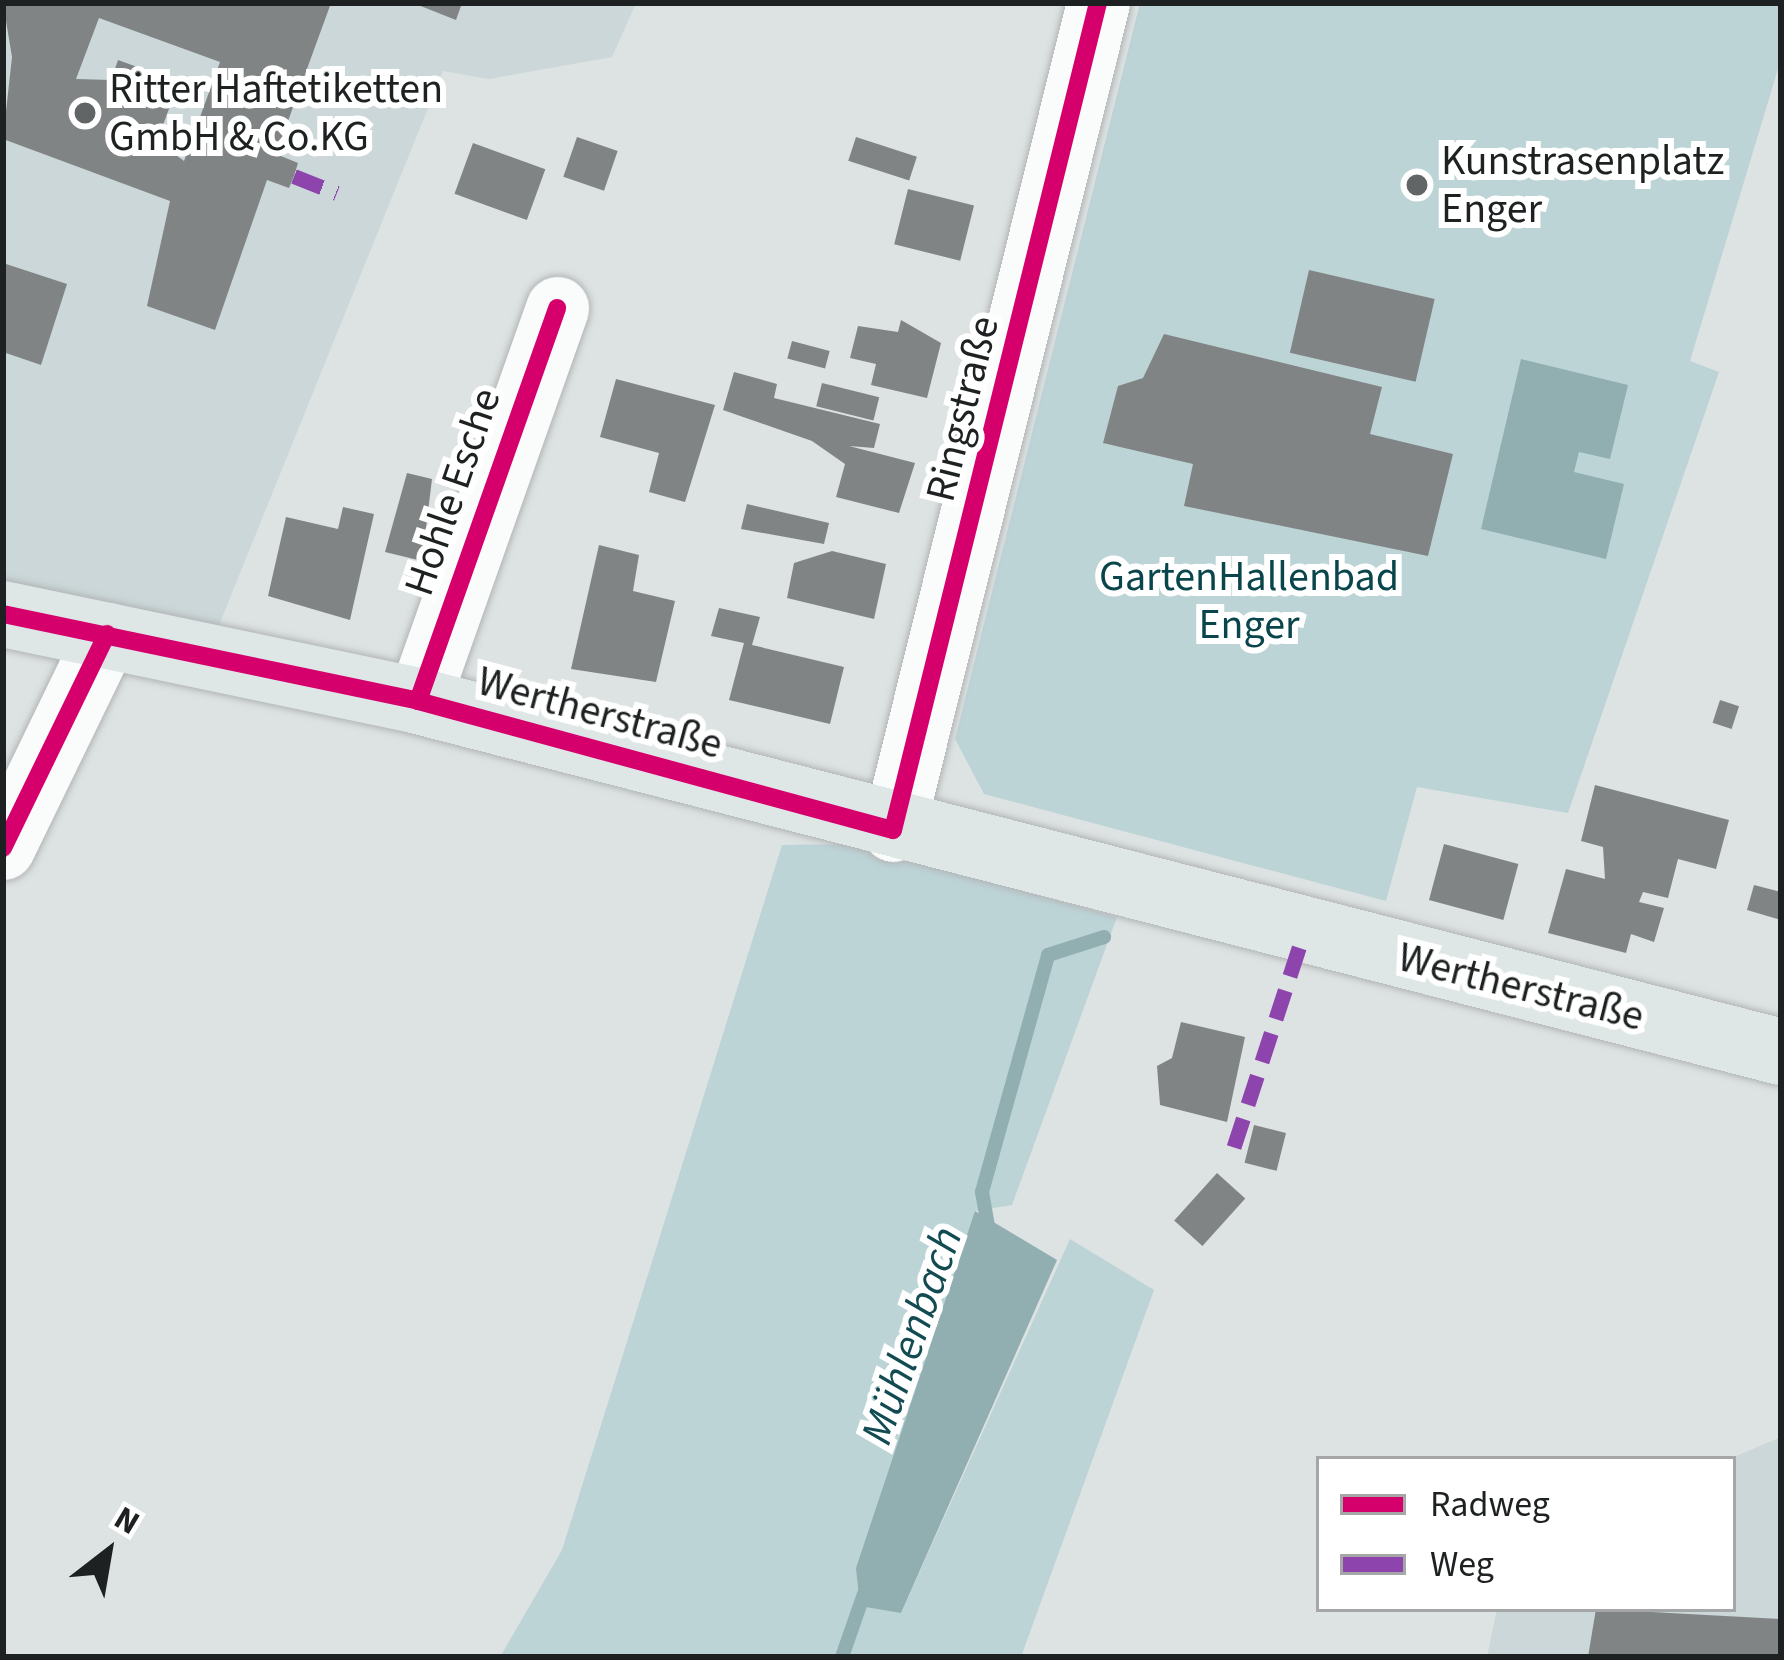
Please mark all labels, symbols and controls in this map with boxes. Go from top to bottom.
place label: Ritter Haftetiketten GmbH & Co.KG [109,64,443,162]
marker: Ritter Haftetiketten GmbH & Co.KG [72,100,98,126]
place label: Kunstrasenplatz Enger [1441,136,1724,234]
marker: Kunstrasenplatz Enger [1404,172,1430,198]
street label: Ringstraße [916,311,1010,507]
street label: Hohle Esche [394,382,512,602]
park label: GartenHallenbad Enger [1099,552,1399,650]
street label: Wertherstraße [472,656,728,770]
street label: Wertherstraße [1393,932,1649,1042]
water label: Mühlenbach [851,1220,975,1452]
legend [1316,1456,1736,1612]
text: Radweg [1430,1479,1550,1530]
north arrow [48,1492,168,1612]
text: N [105,1495,148,1547]
text: Weg [1430,1539,1494,1590]

